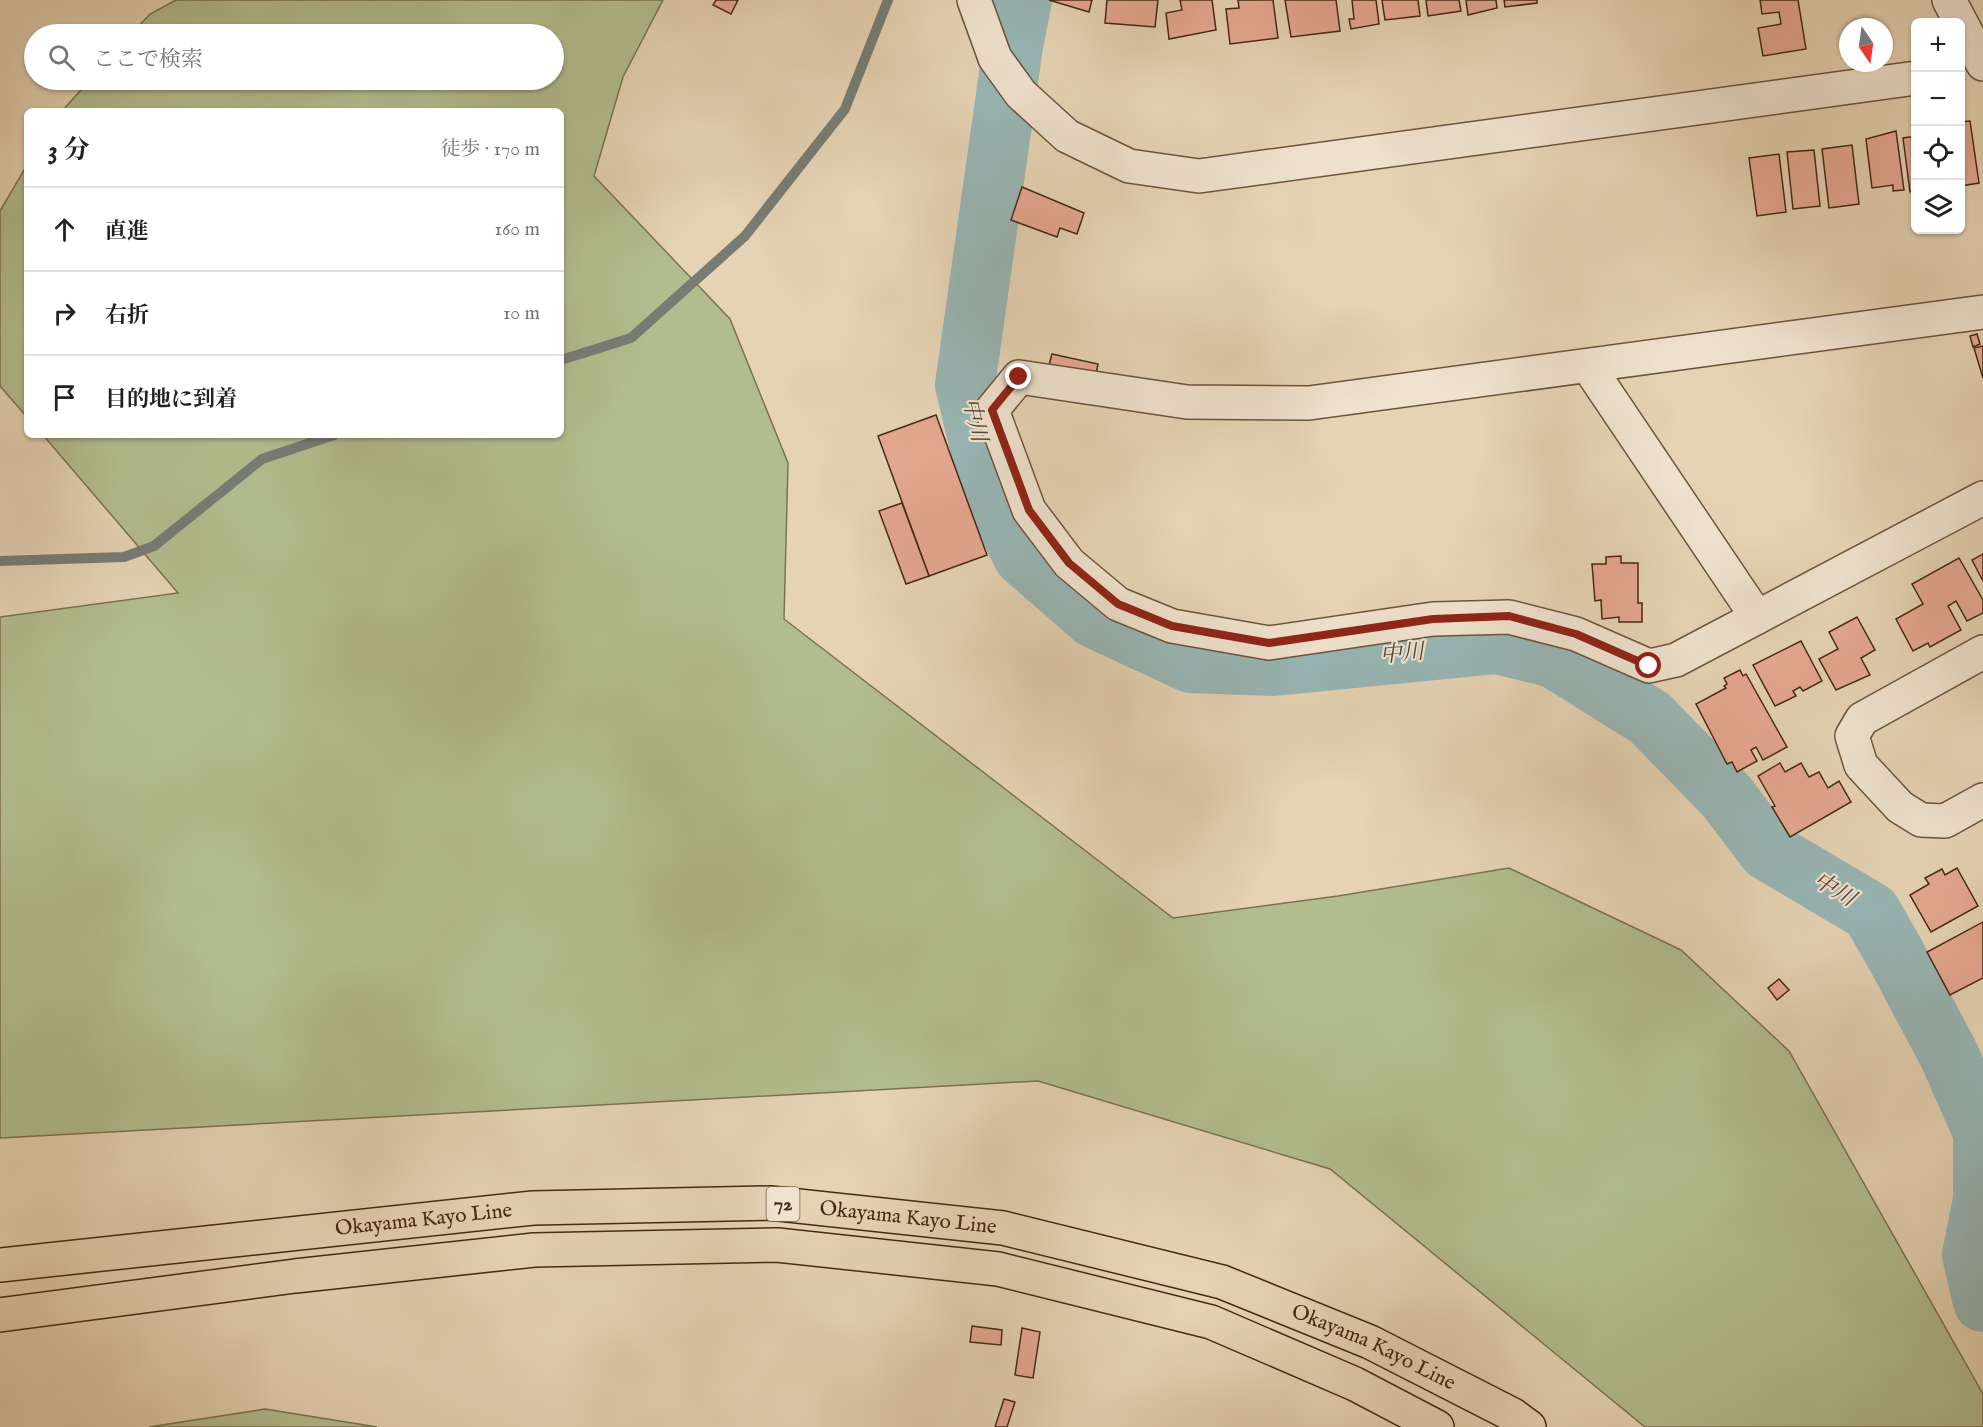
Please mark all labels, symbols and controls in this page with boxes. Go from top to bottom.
north arrow [1839,18,1893,72]
map controls [1911,18,1965,234]
button: + [1911,18,1965,72]
search box [24,24,564,90]
icon: search [45,41,78,74]
text: ここで検索 [93,46,203,74]
button: − [1911,72,1965,126]
button: locate [1911,126,1965,180]
text: 3 分 [48,134,89,167]
text: 徒歩 · 170 m [440,137,540,162]
button: layers [1911,180,1965,234]
icon: ahead [48,213,81,246]
text: 160 m [494,217,540,242]
text: 直進 [105,218,149,246]
icon: right [48,297,81,330]
text: 10 m [503,301,540,326]
text: 右折 [105,302,149,330]
route end [1005,363,1031,389]
icon: arrive [48,381,81,414]
text: 目的地に到着 [105,386,237,414]
water label: 中川 [955,395,993,447]
water label: 中川 [1379,638,1427,670]
route start [1635,652,1661,678]
water label: 中川 [1808,867,1862,914]
road number: 72 [766,1187,800,1221]
street label: Okayama Kayo Line [818,1195,998,1241]
street label: Okayama Kayo Line [334,1197,514,1243]
street label: Okayama Kayo Line [1287,1298,1460,1397]

